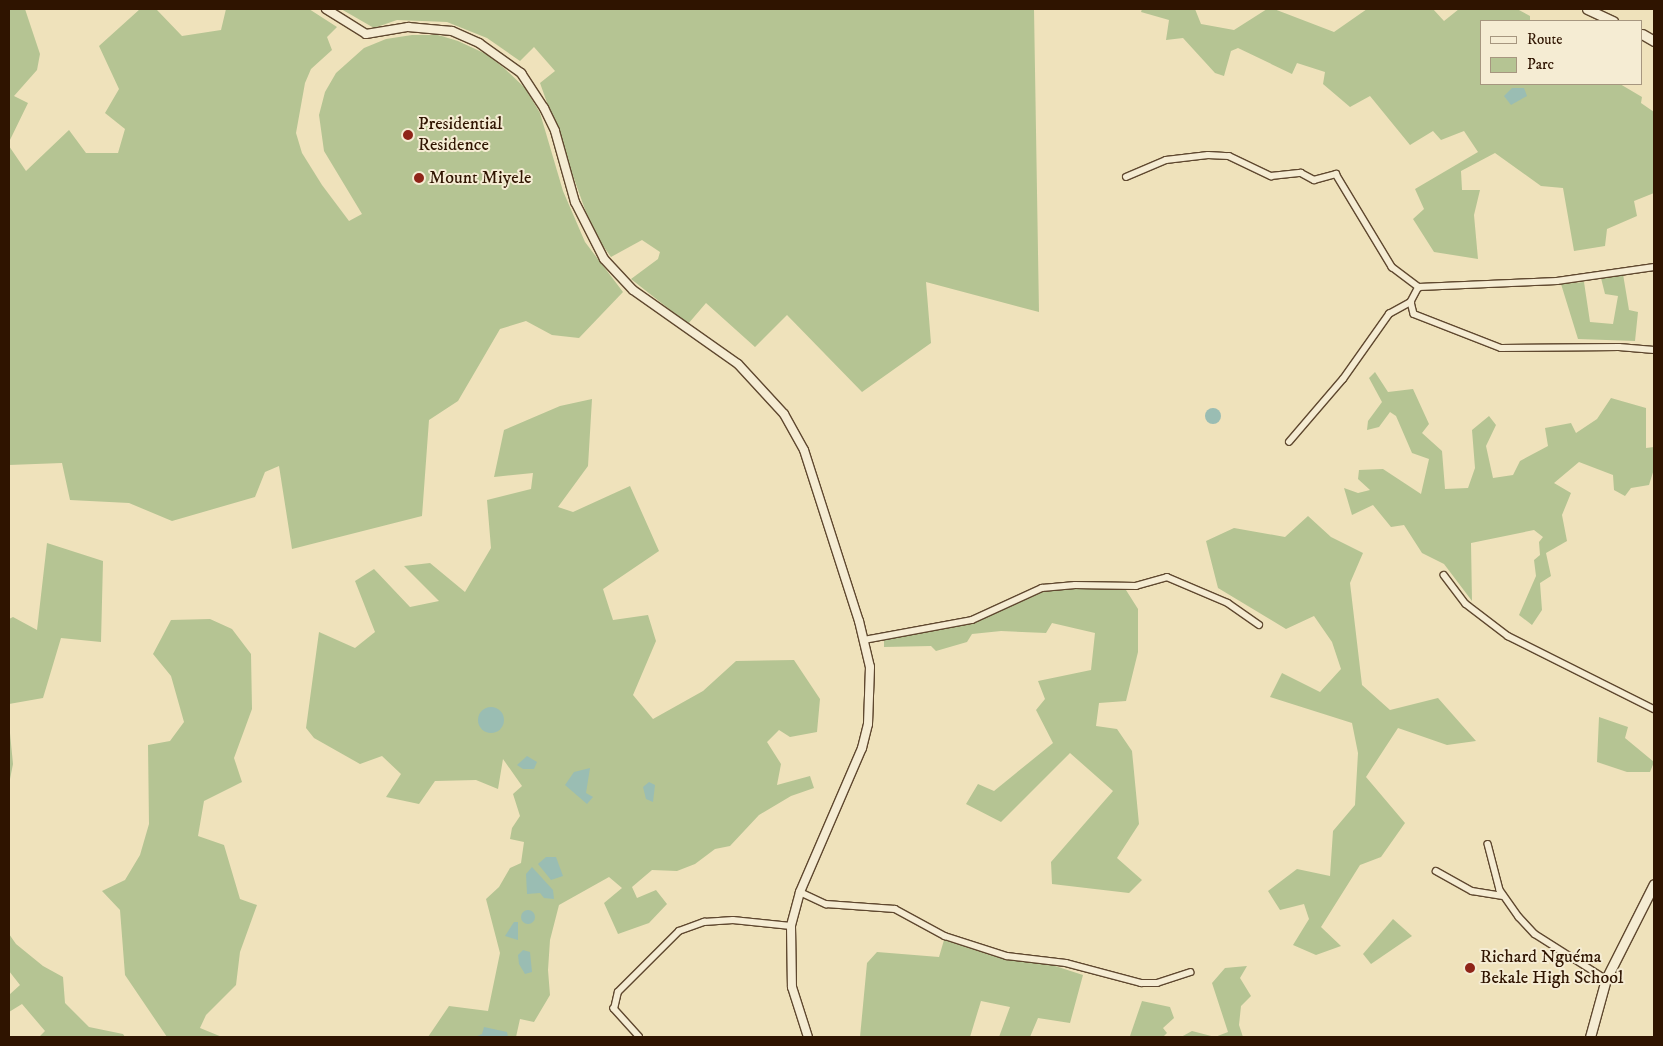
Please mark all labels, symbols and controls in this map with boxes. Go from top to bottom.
legend [1480,20,1643,85]
text: Route [1527,30,1562,49]
text: Parc [1527,55,1554,74]
place label: Presidential Residence [418,114,502,156]
marker: Presidential Residence [402,129,414,141]
place label: Mount Miyele [429,167,531,189]
marker: Mount Miyele [413,172,425,184]
place label: Richard Nguéma Bekale High School [1480,947,1623,990]
marker: Richard Nguéma Bekale High School [1464,962,1476,974]

